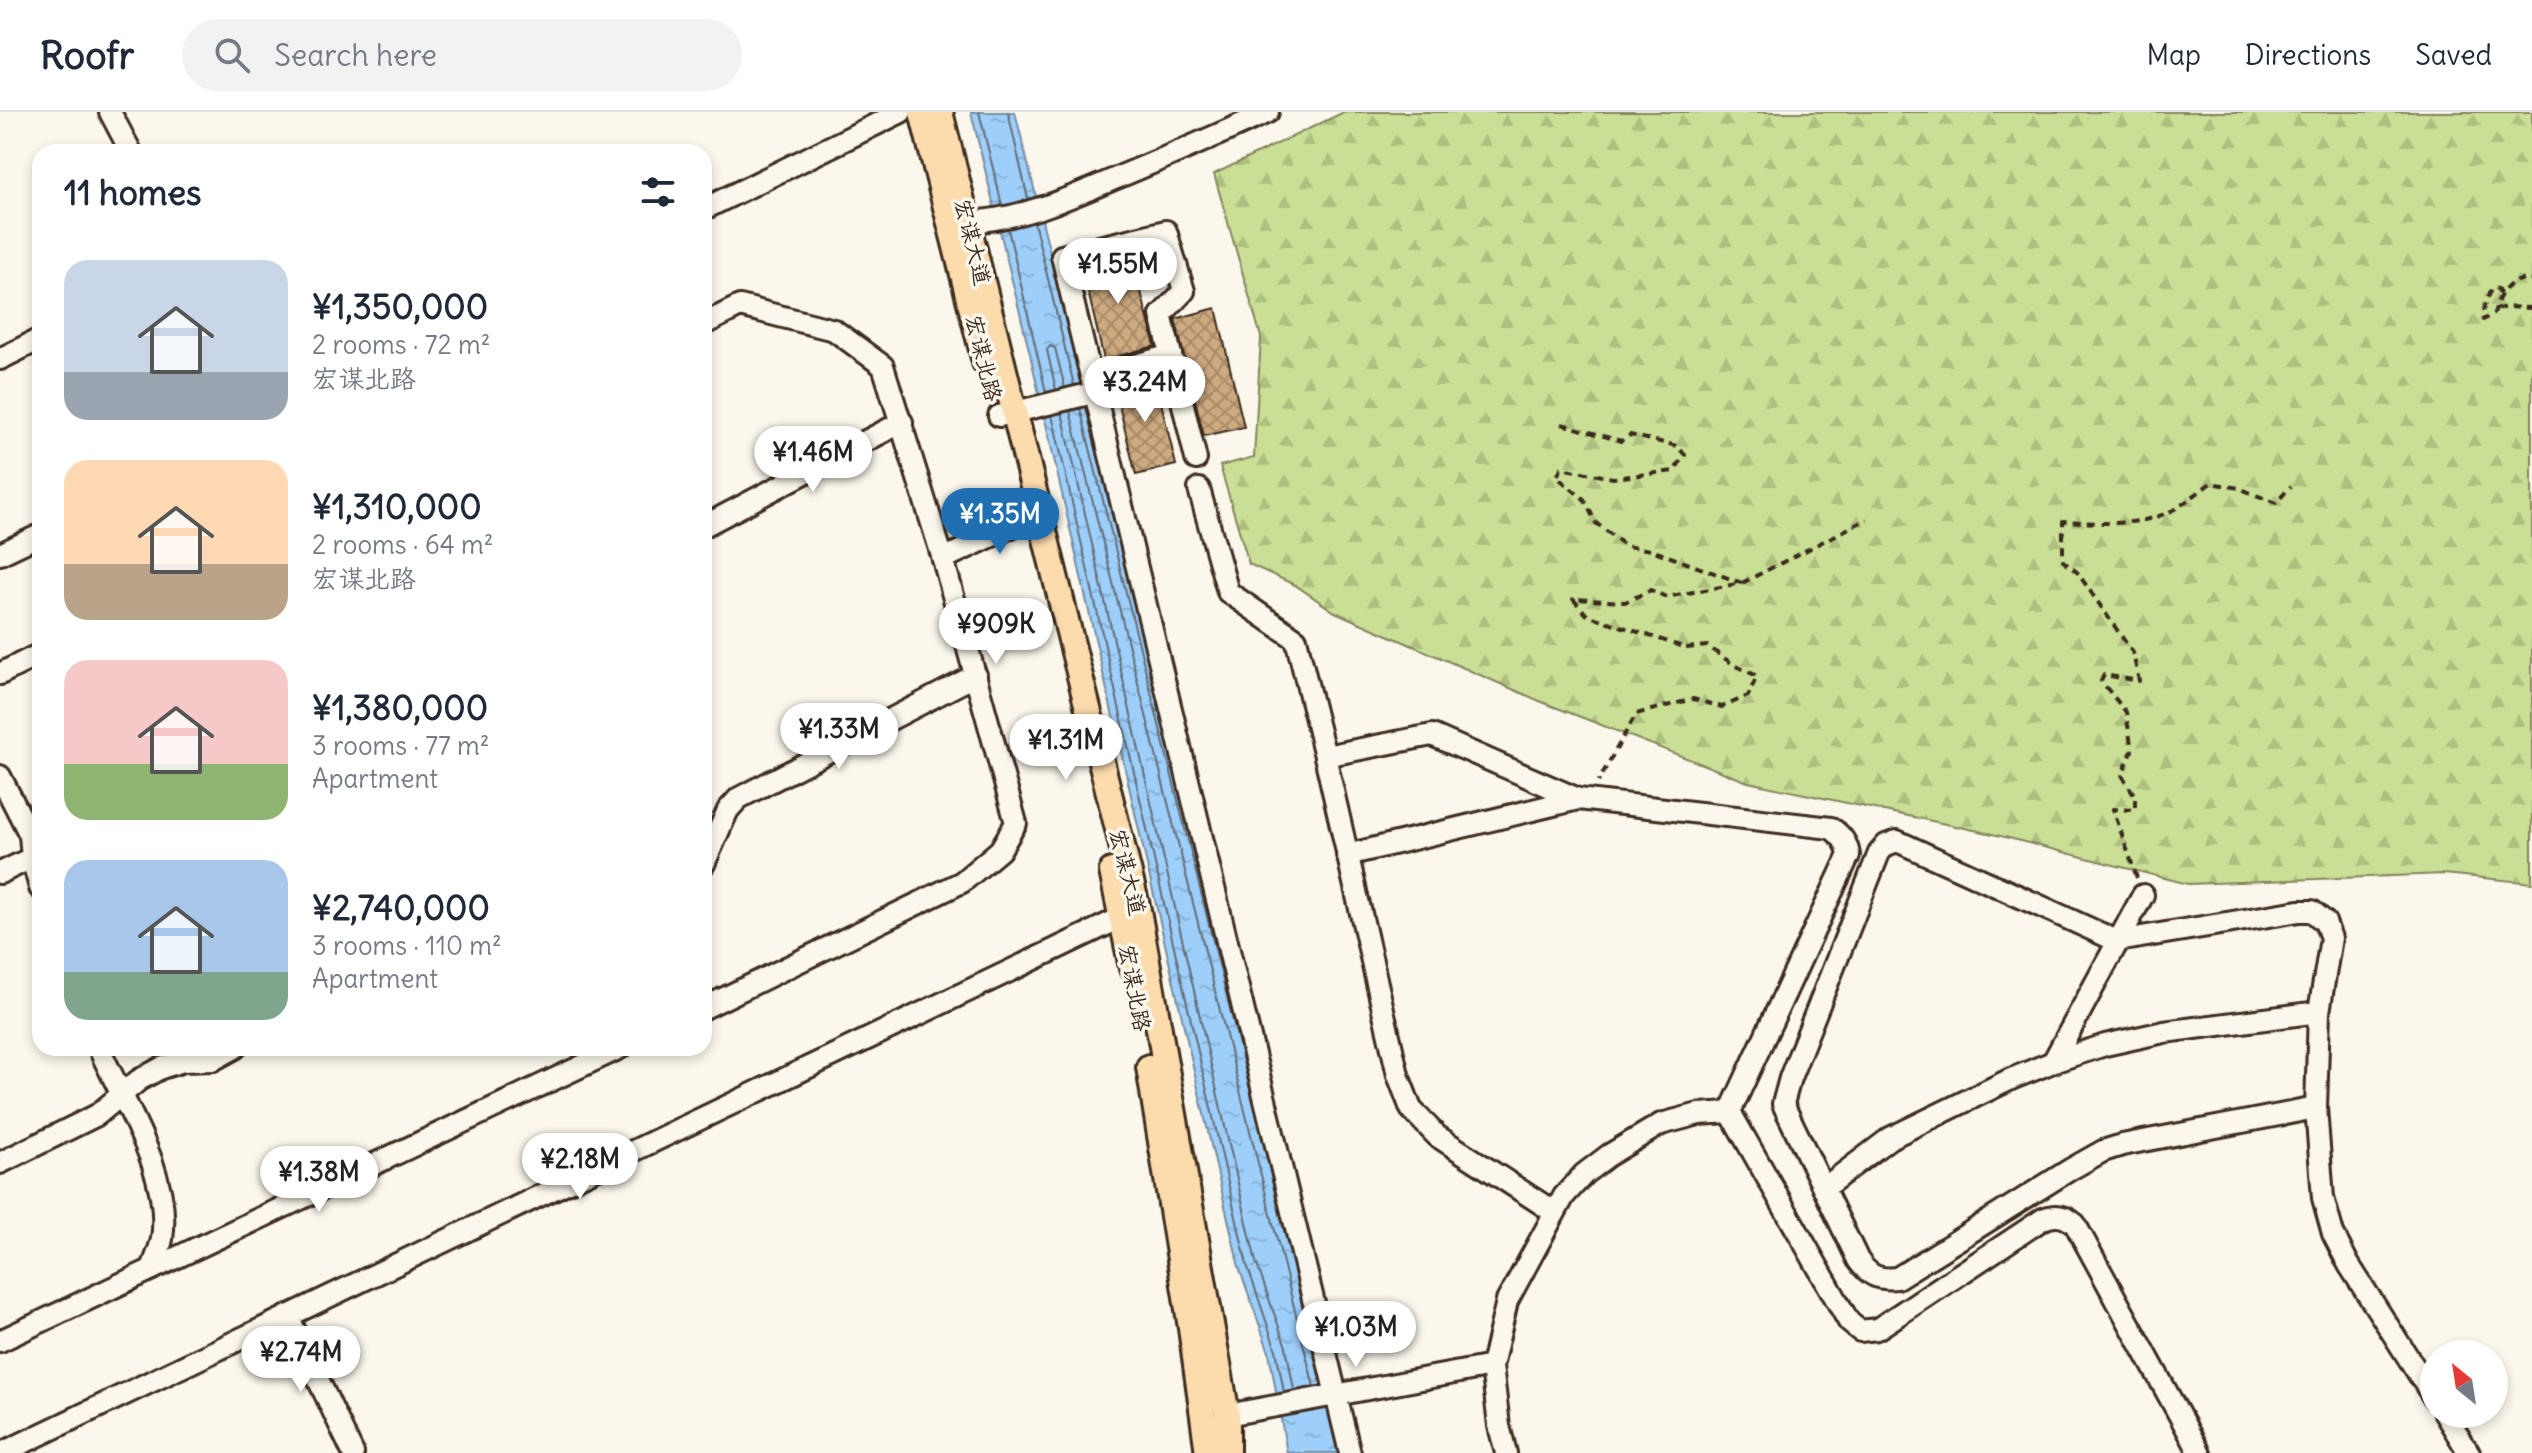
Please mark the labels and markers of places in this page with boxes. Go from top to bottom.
pin: ¥1.55M [1053,238,1183,306]
pin: ¥3.24M [1080,356,1210,424]
pin: ¥1.46M [748,426,878,494]
pin: ¥1.35M [935,488,1065,556]
pin: ¥909K [940,598,1052,666]
pin: ¥1.33M [774,703,904,771]
pin: ¥1.31M [1001,714,1131,782]
pin: ¥2.18M [515,1133,645,1201]
pin: ¥1.38M [254,1146,384,1214]
pin: ¥1.03M [1291,1301,1421,1369]
pin: ¥2.74M [236,1326,366,1394]

